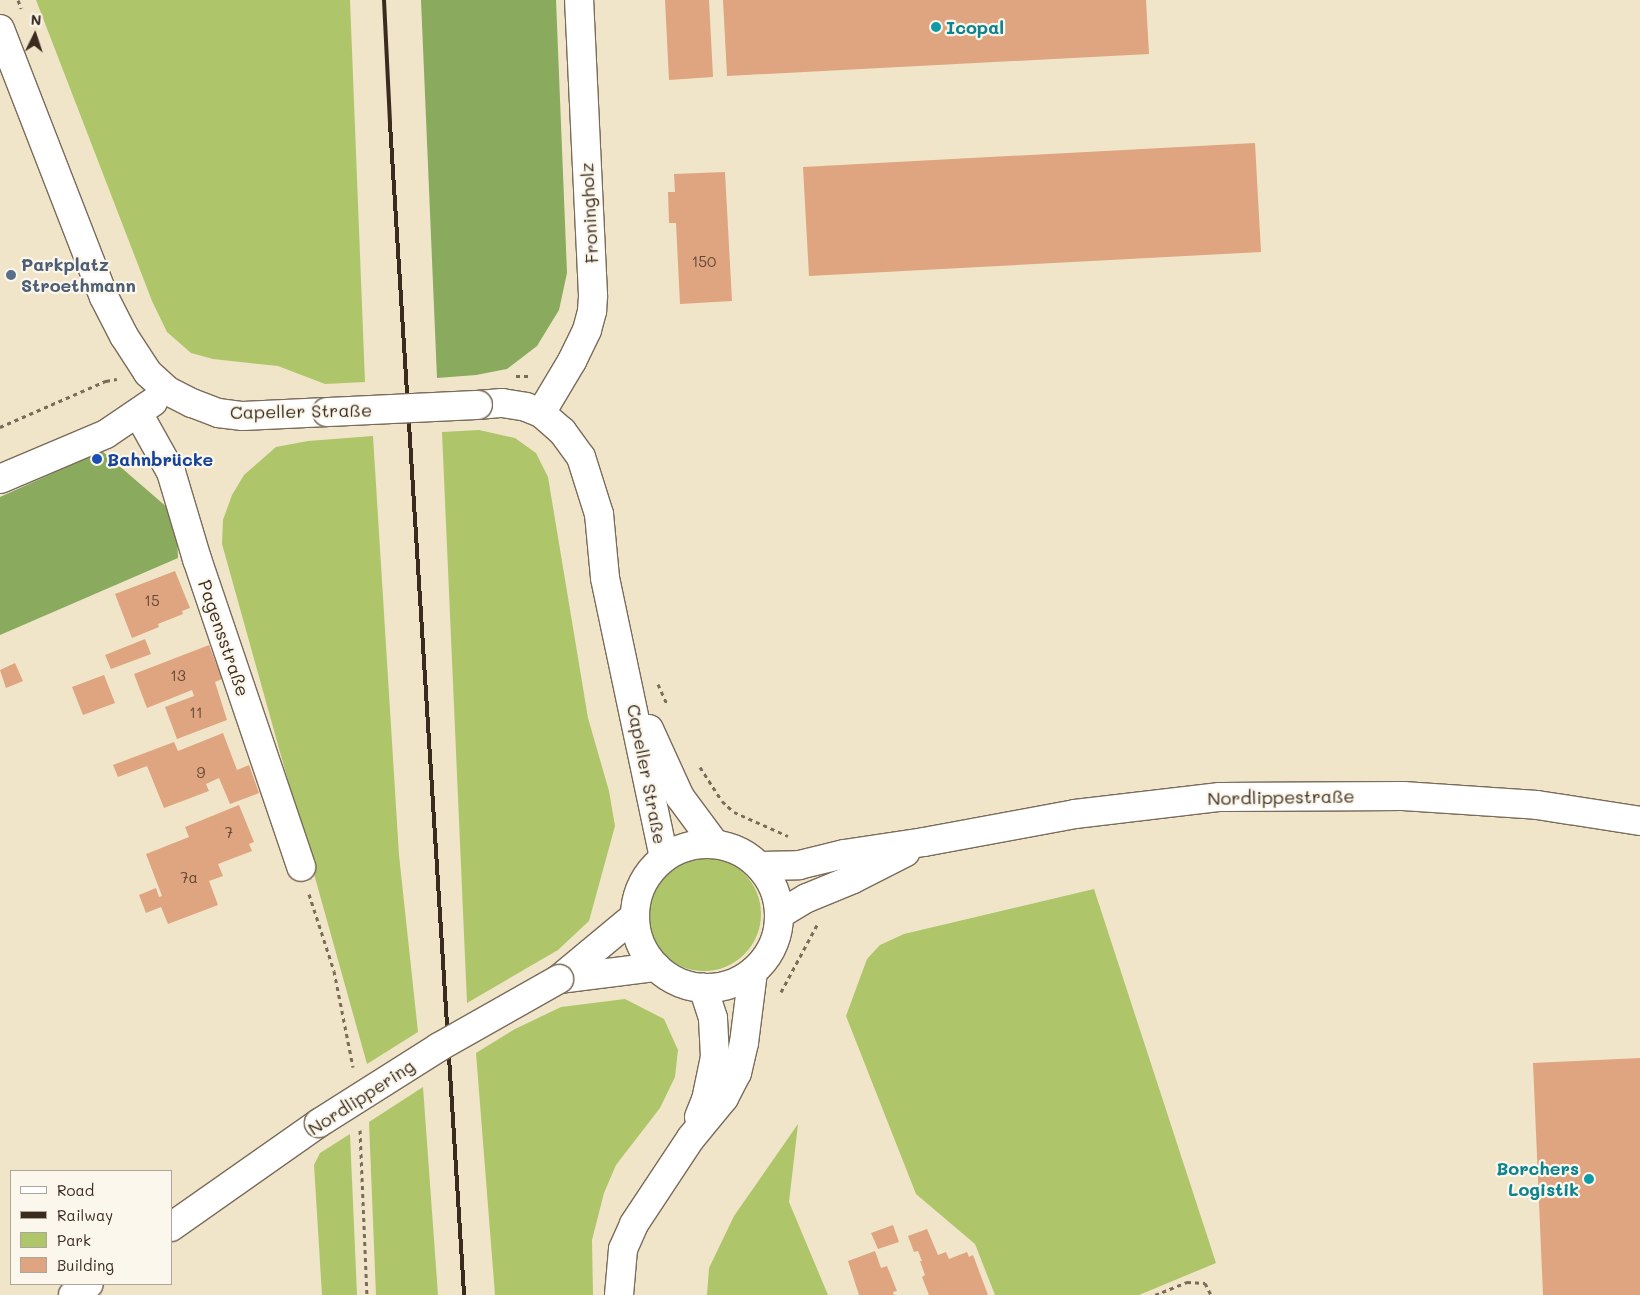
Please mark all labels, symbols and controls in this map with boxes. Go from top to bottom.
north arrow [10,10,60,60]
text: N [30,10,42,29]
place label: Icopal [946,16,1004,38]
marker: Icopal [930,21,942,33]
street label: Froningholz [576,162,602,264]
house number: 150 [692,253,716,271]
place label: Parkplatz Stroethmann [21,254,136,296]
marker: Parkplatz Stroethmann [5,269,17,281]
street label: Capeller Straße [230,399,372,423]
place label: Bahnbrücke [107,448,213,470]
marker: Bahnbrücke [91,453,103,465]
street label: Pagensstraße [194,577,254,699]
house number: 15 [144,592,160,610]
house number: 13 [170,667,186,685]
street label: Capeller Straße [623,702,671,846]
house number: 11 [189,704,203,722]
house number: 9 [197,764,205,782]
street label: Nordlippestraße [1207,785,1355,809]
house number: 7 [225,824,233,842]
house number: 7a [180,869,198,887]
street label: Nordlippering [304,1055,418,1139]
place label: Borchers Logistik [1496,1158,1579,1200]
legend [10,1170,172,1285]
marker: Borchers Logistik [1583,1173,1595,1185]
text: Road [57,1180,94,1200]
text: Railway [57,1205,113,1225]
text: Park [57,1230,91,1250]
text: Building [57,1255,114,1275]

